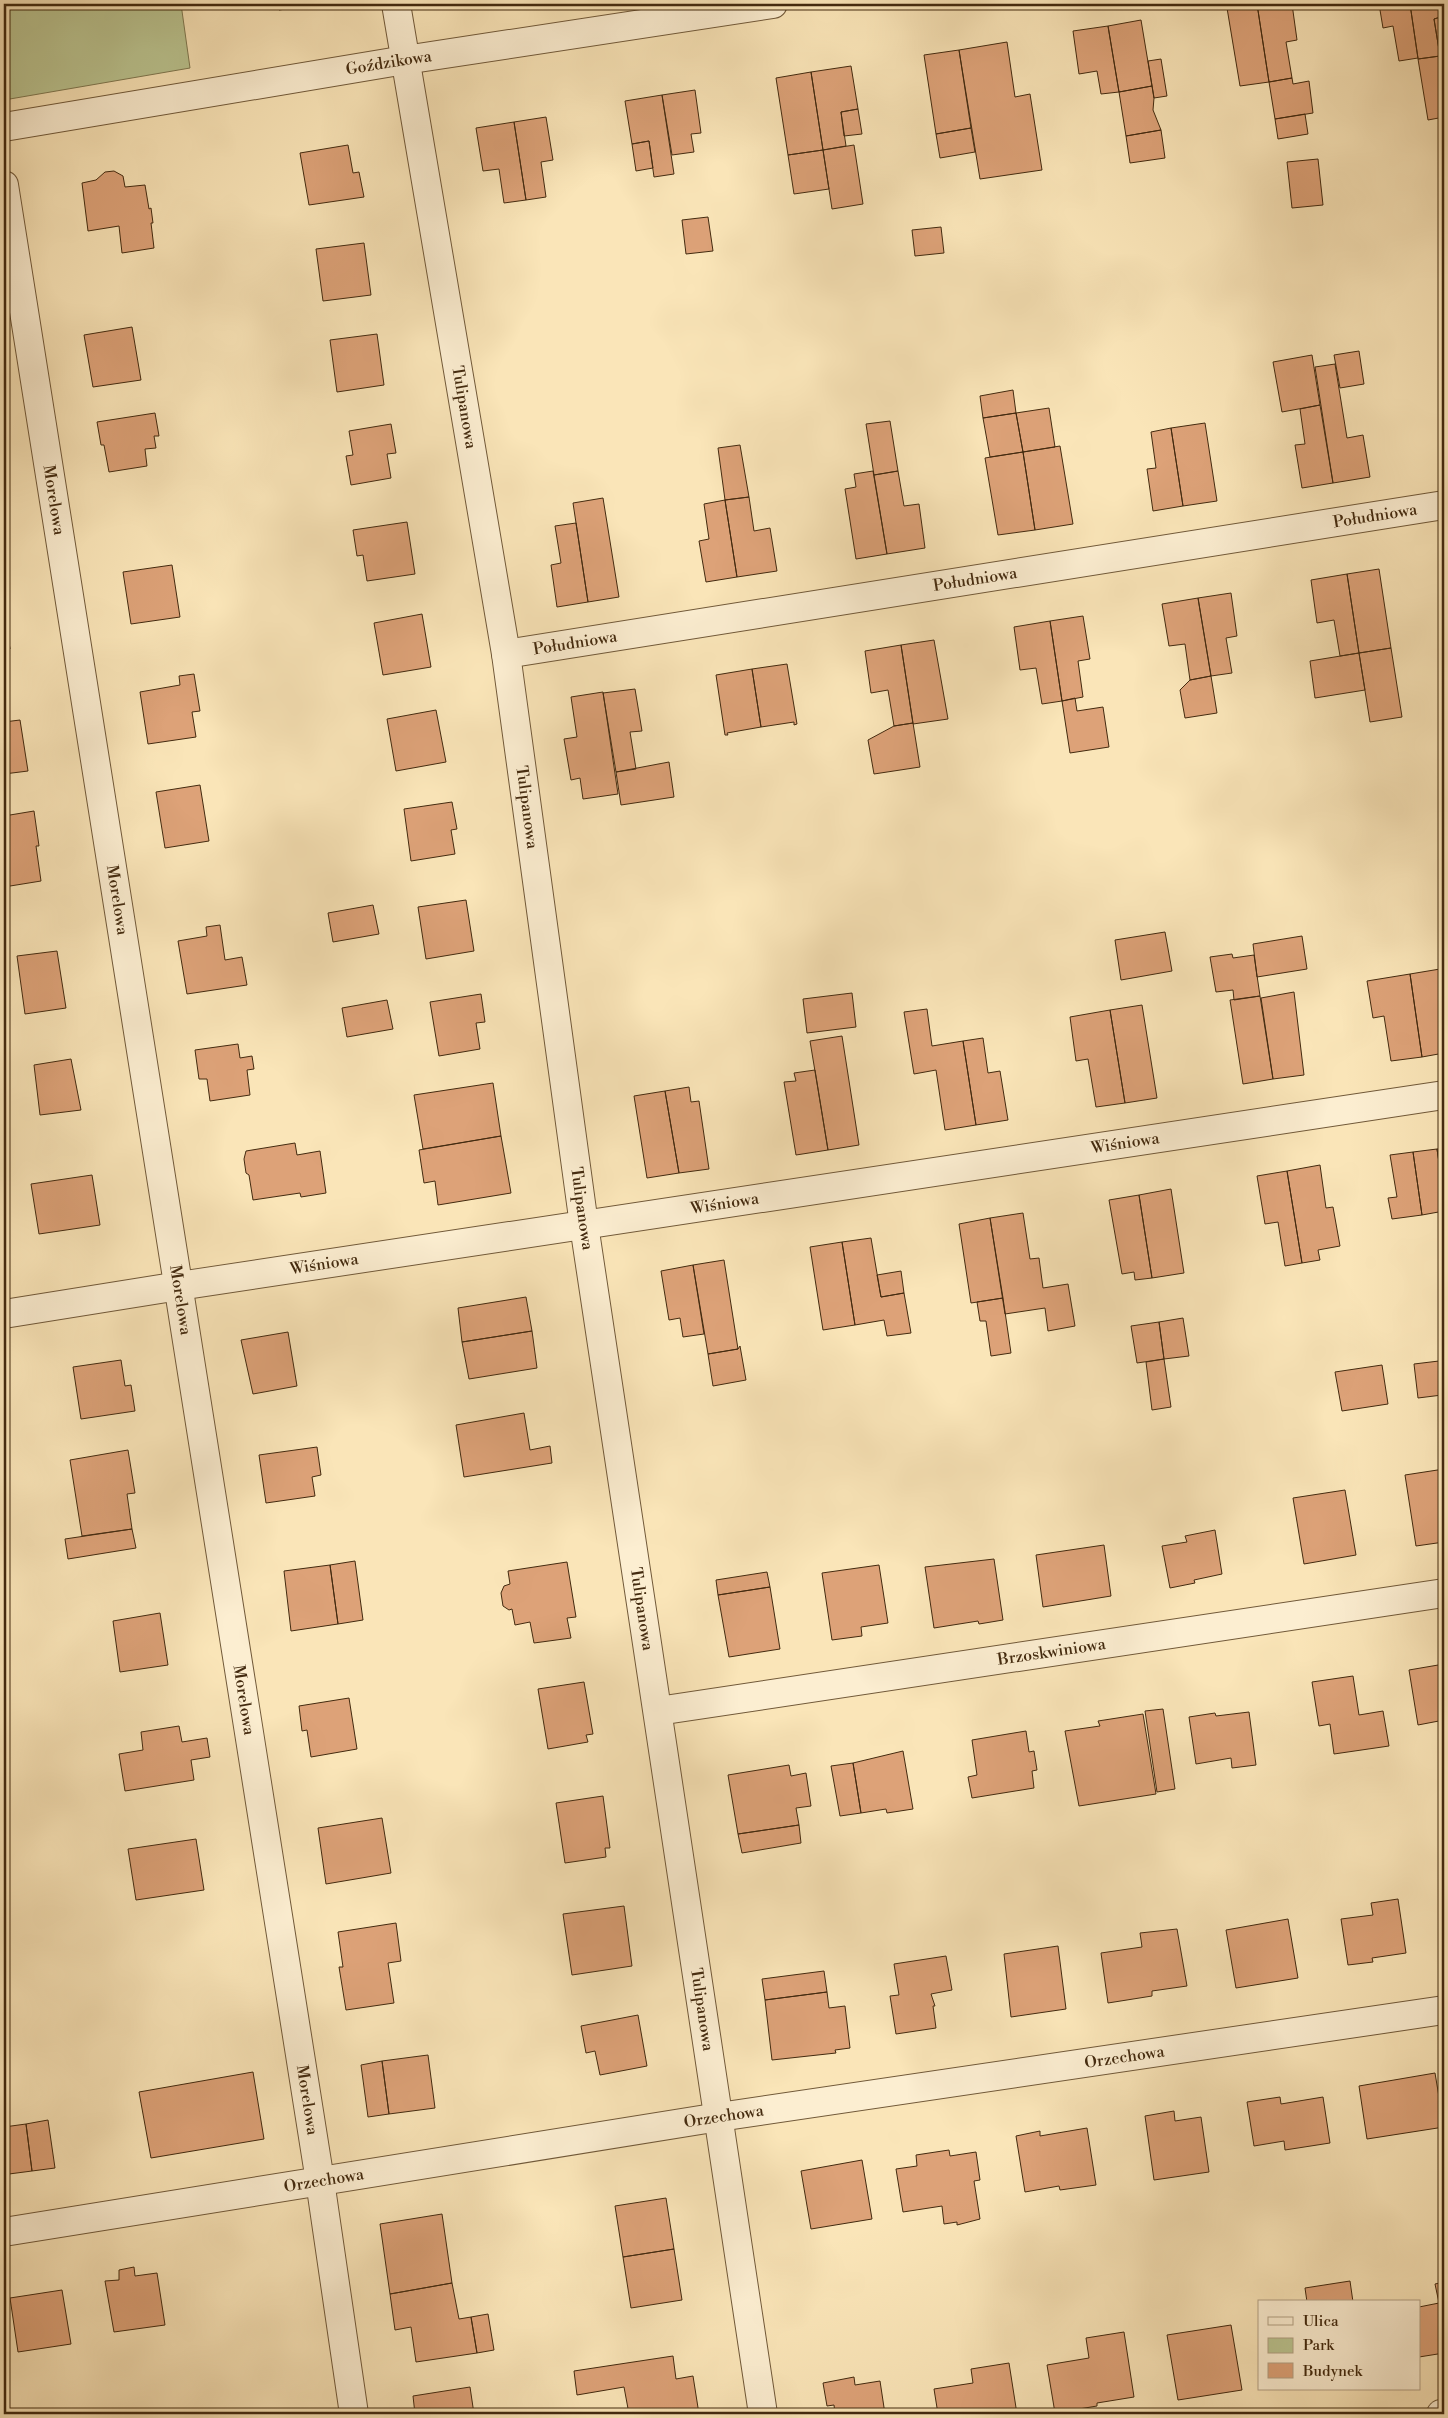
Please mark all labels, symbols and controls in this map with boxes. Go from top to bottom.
street label: Goździkowa [344,46,434,80]
street label: Tulipanowa [447,364,481,451]
street label: Morelowa [38,464,69,537]
street label: Południowa [1332,499,1419,532]
street label: Południowa [932,563,1019,596]
street label: Południowa [532,626,619,660]
street label: Tulipanowa [511,764,543,851]
street label: Morelowa [102,864,133,937]
street label: Wiśniowa [1088,1128,1162,1158]
street label: Tulipanowa [566,1166,598,1253]
street label: Wiśniowa [688,1188,761,1219]
street label: Wiśniowa [288,1249,361,1279]
street label: Morelowa [165,1264,196,1338]
street label: Tulipanowa [626,1566,658,1653]
street label: Brzoskwiniowa [995,1634,1108,1670]
street label: Morelowa [228,1664,259,1738]
street label: Tulipanowa [686,1967,718,2053]
street label: Orzechowa [1083,2041,1167,2073]
street label: Morelowa [292,2064,323,2138]
street label: Orzechowa [682,2100,766,2133]
street label: Orzechowa [282,2164,366,2197]
legend [1258,2300,1420,2390]
text: Ulica [1303,2312,1339,2331]
text: Park [1303,2336,1335,2355]
text: Budynek [1302,2362,1364,2381]

